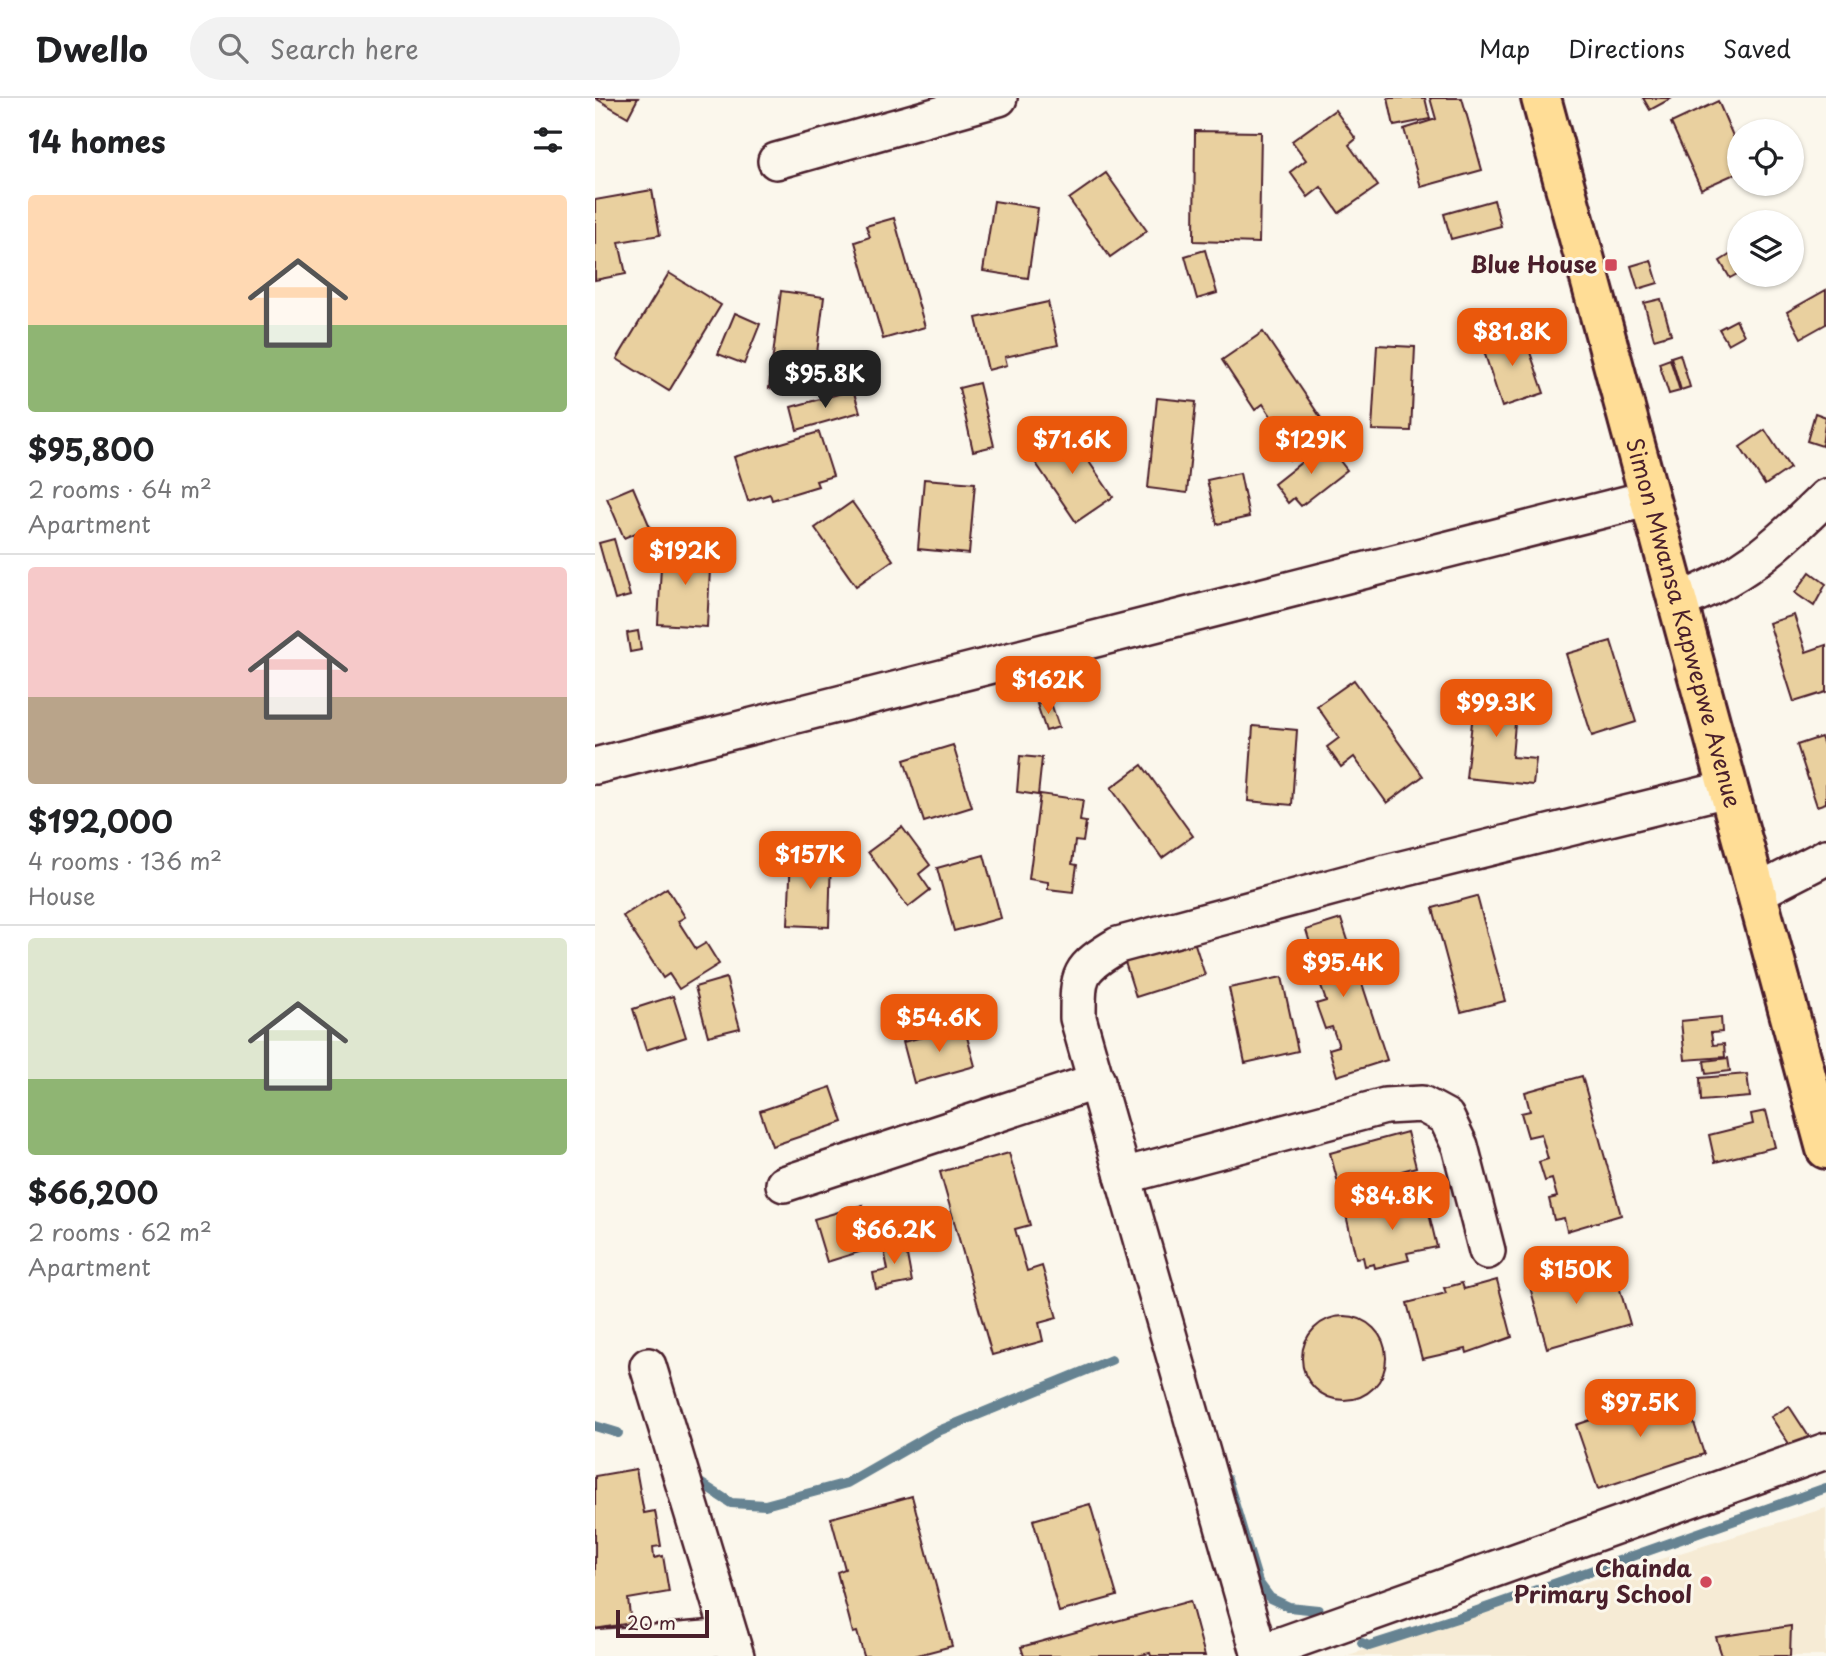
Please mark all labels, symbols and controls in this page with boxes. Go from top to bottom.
search box [190,17,680,80]
text: Dwello [35,23,148,73]
icon: search [214,29,252,67]
text: Search here [270,29,419,68]
text: Map [1479,30,1530,66]
text: Directions [1568,30,1685,66]
text: Saved [1723,30,1791,66]
text: 14 homes [28,118,166,163]
map controls [1727,119,1804,287]
button: locate [1727,119,1804,196]
icon: filters [529,121,567,159]
button: layers [1727,210,1804,287]
icon: home [235,240,361,366]
place label: Blue House [1470,246,1597,281]
marker: Blue House [1603,257,1619,273]
pin: $81.8K [1455,308,1569,368]
text: $81.8K [1473,313,1551,348]
pin: $95.8K [768,350,882,410]
text: $95.8K [785,355,865,390]
pin: $71.6K [1015,416,1129,476]
pin: $129K [1262,416,1360,476]
text: $71.6K [1033,421,1111,456]
text: $129K [1275,421,1347,456]
text: $95,800 [28,426,154,471]
street label: Simon Mwansa Kapwepwe Avenue [1618,434,1752,812]
text: 2 rooms · 64 m² [28,471,212,506]
text: Apartment [28,506,151,541]
pin: $192K [636,528,734,587]
text: $192K [649,532,721,567]
icon: home [235,612,361,738]
pin: $162K [999,656,1097,716]
text: $162K [1012,661,1084,696]
pin: $99.3K [1439,680,1553,739]
text: $99.3K [1456,684,1536,719]
text: $192,000 [28,798,173,843]
pin: $157K [761,832,859,891]
text: $157K [775,836,845,871]
text: 4 rooms · 136 m² [28,843,222,878]
text: House [28,878,95,913]
pin: $95.4K [1286,940,1400,999]
text: $95.4K [1302,944,1384,979]
icon: home [235,983,361,1109]
pin: $54.6K [882,995,996,1054]
text: $54.6K [897,999,981,1034]
text: $66,200 [28,1169,158,1214]
pin: $84.8K [1335,1172,1449,1232]
text: $84.8K [1351,1177,1433,1212]
pin: $66.2K [837,1206,951,1266]
text: $66.2K [852,1211,936,1246]
text: 2 rooms · 62 m² [28,1214,212,1249]
pin: $150K [1527,1246,1625,1306]
text: Apartment [28,1249,151,1284]
text: $150K [1540,1251,1612,1286]
pin: $97.5K [1583,1380,1697,1439]
text: $97.5K [1601,1384,1679,1419]
place label: Chainda Primary School [1514,1550,1692,1611]
marker: Chainda Primary School [1698,1574,1714,1590]
scale bar [616,1607,709,1639]
text: 20 m [627,1608,676,1636]

